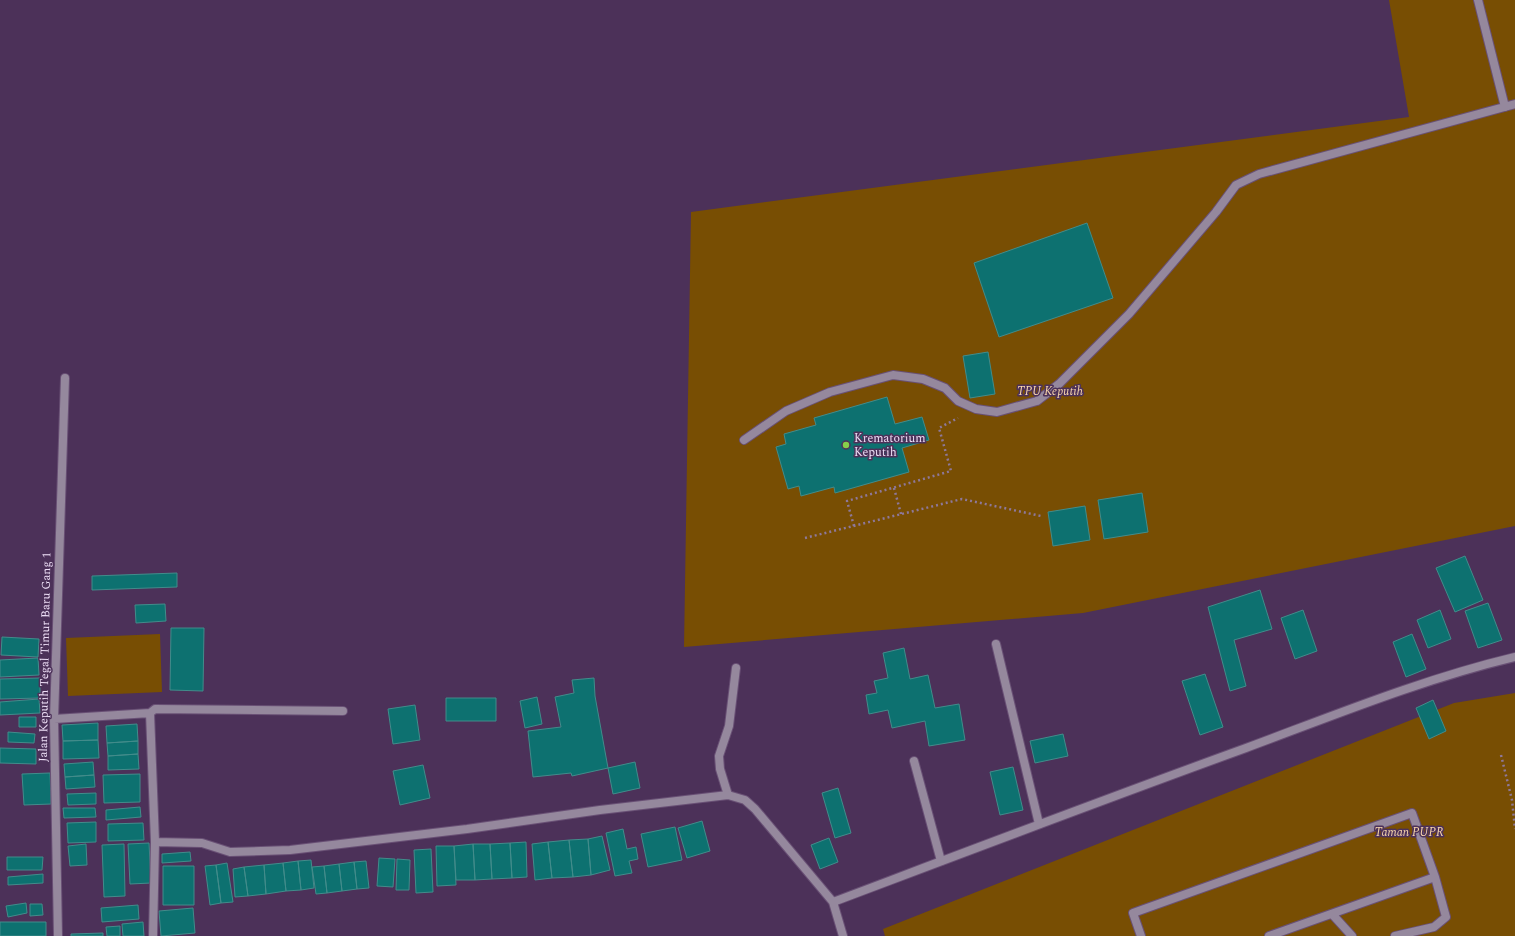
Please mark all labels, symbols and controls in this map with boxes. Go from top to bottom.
park label: TPU Keputih [1017,382,1083,401]
place label: Krematorium Keputih [854,429,926,462]
marker: Krematorium Keputih [841,440,851,450]
street label: Jalan Keputih Tegal Timur Baru Gang 1 [34,552,56,762]
park label: Taman PUPR [1374,823,1444,842]

